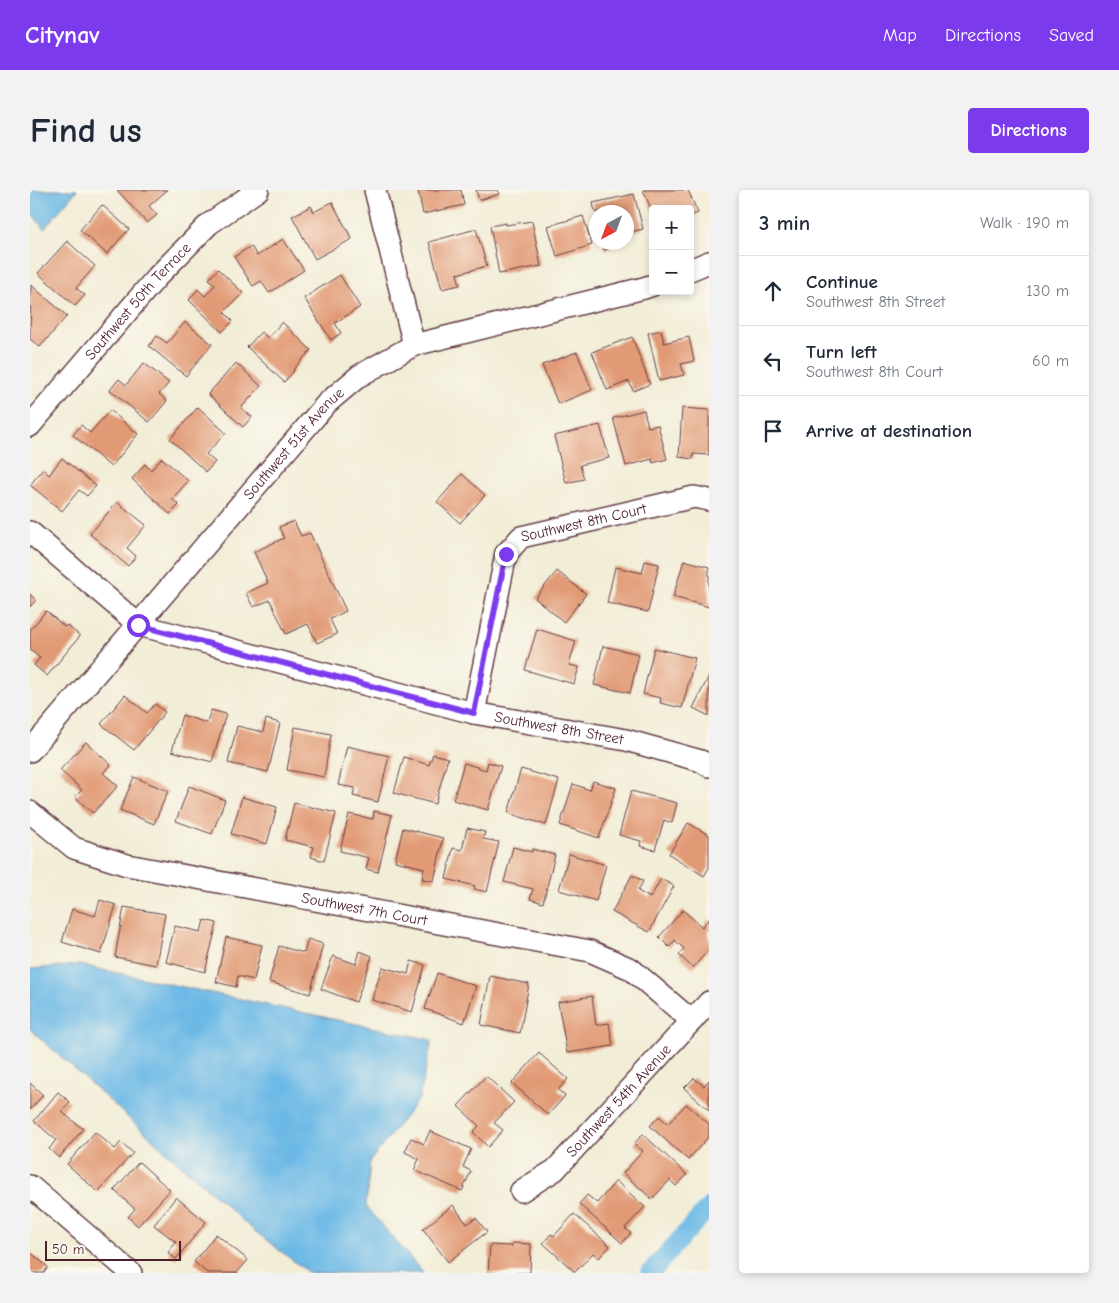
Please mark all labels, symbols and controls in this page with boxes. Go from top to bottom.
text: Citynav [25,21,100,49]
text: Map [883,25,917,46]
text: Directions [945,25,1021,46]
text: Saved [1049,25,1094,46]
button: Directions [968,108,1089,153]
text: Find us [30,110,142,151]
north arrow [589,205,634,250]
map controls [649,205,694,295]
button: + [649,205,694,250]
text: 3 min [759,211,810,235]
text: Walk · 190 m [980,214,1069,232]
street label: Southwest 50th Terrace [81,238,195,364]
button: − [649,250,694,295]
text: Continue [806,271,878,293]
icon: ahead [759,277,787,305]
text: 130 m [1026,282,1069,300]
text: Southwest 8th Street [806,293,945,311]
text: Turn left [806,341,877,363]
icon: left [759,347,787,375]
text: 60 m [1032,352,1069,370]
text: Southwest 8th Court [806,363,943,381]
street label: Southwest 51st Avenue [240,383,348,503]
icon: arrive [759,417,787,445]
text: Arrive at destination [806,420,972,442]
street label: Southwest 8th Court [519,499,649,546]
route end [495,543,518,566]
route start [127,614,150,637]
street label: Southwest 8th Street [493,708,626,749]
street label: Southwest 7th Court [300,889,429,930]
street label: Southwest 54th Avenue [562,1040,675,1161]
scale bar [45,1238,181,1261]
text: 50 m [52,1241,84,1258]

